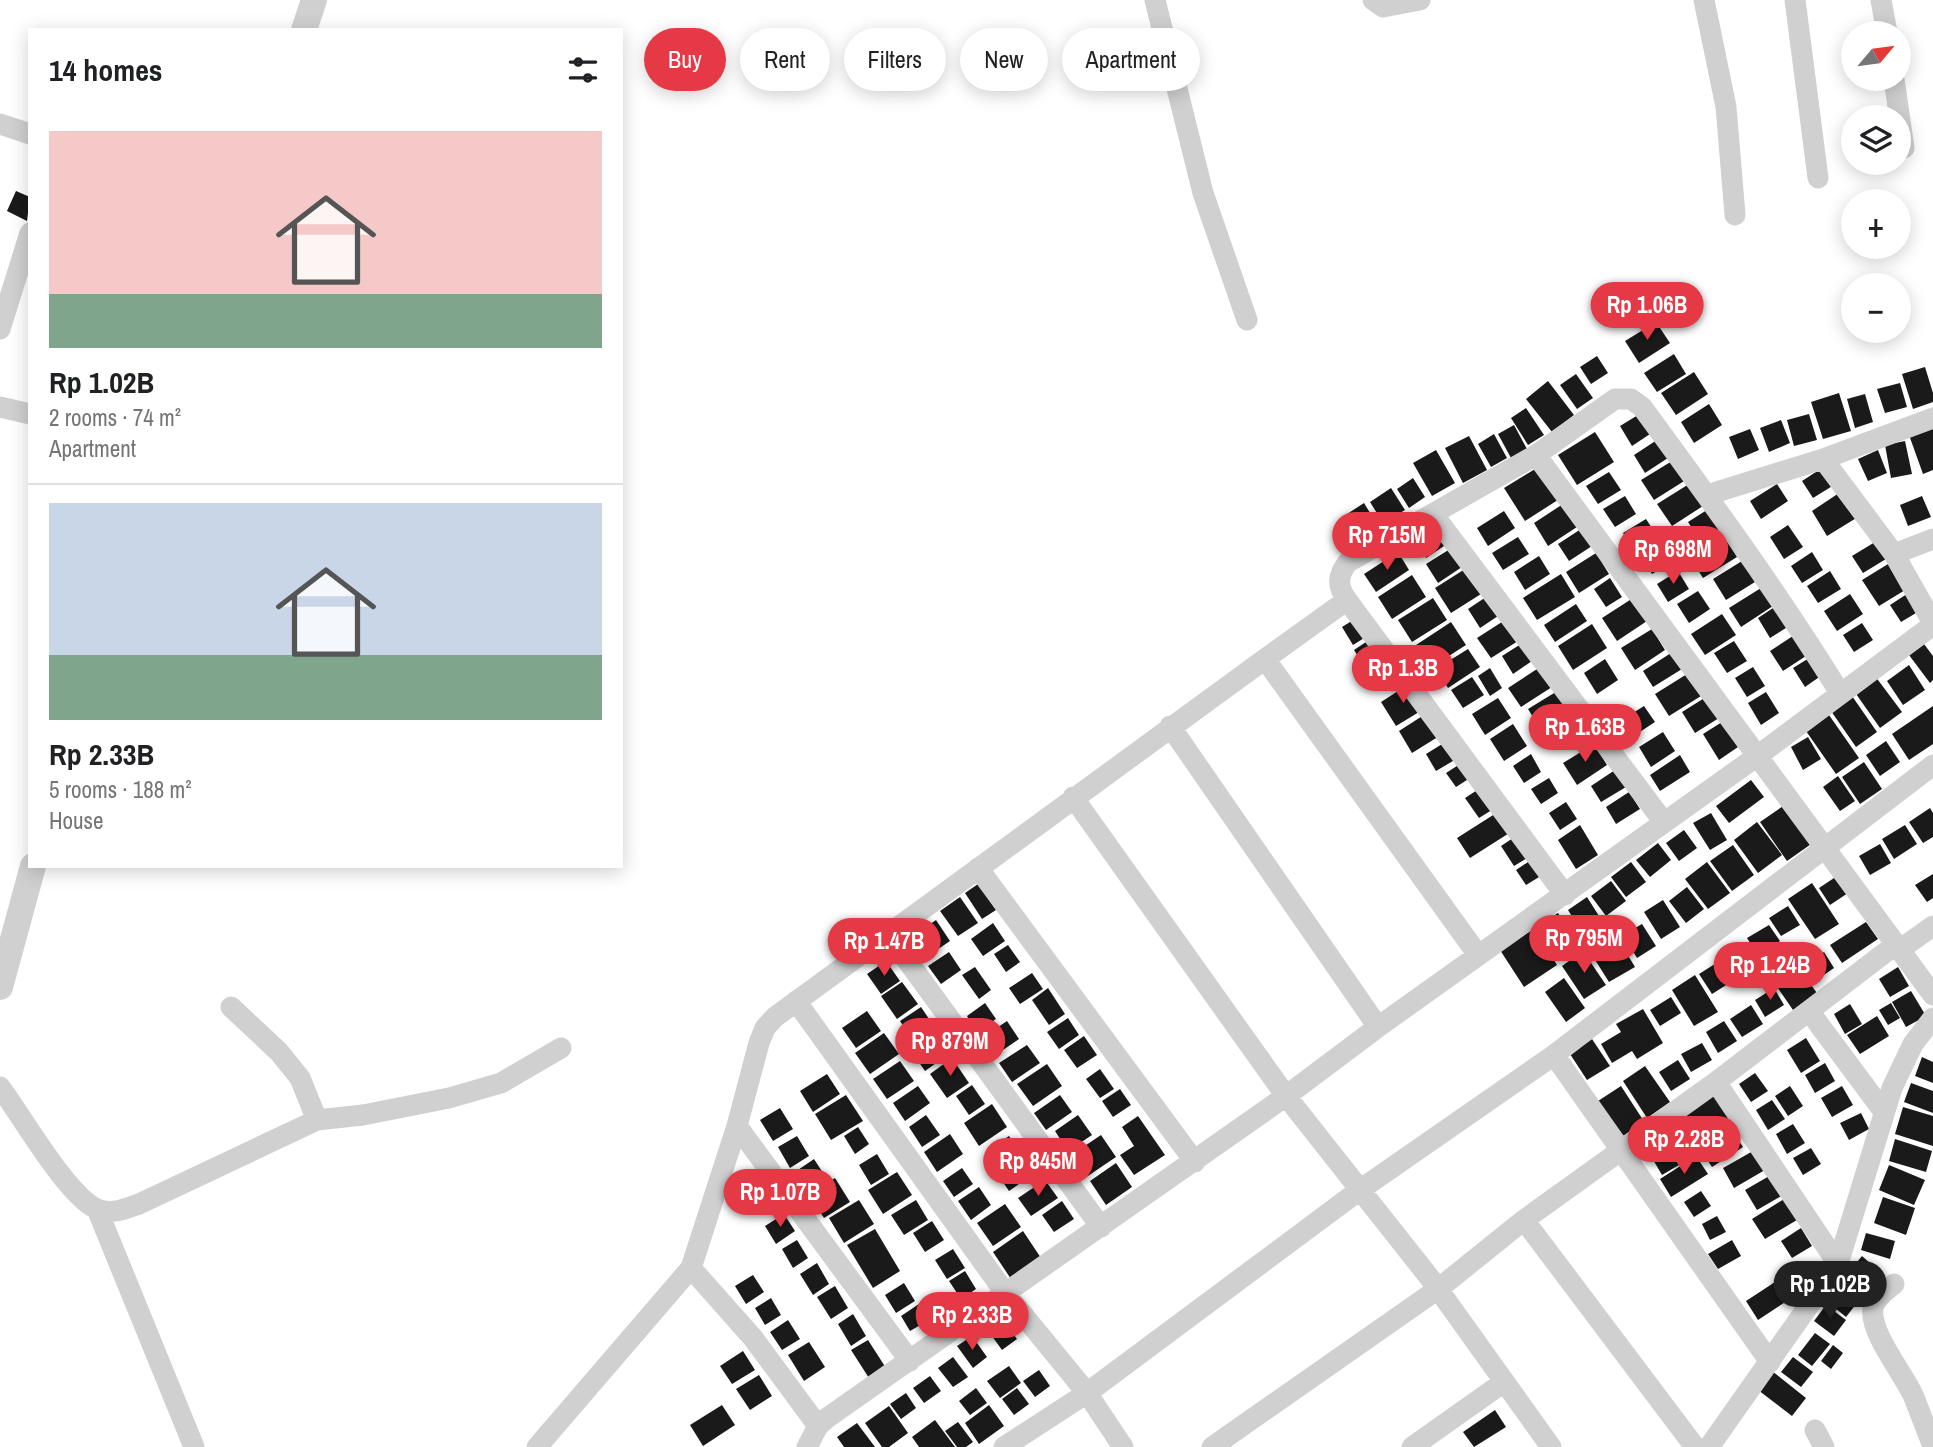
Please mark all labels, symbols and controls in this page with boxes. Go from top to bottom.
north arrow [1841,21,1911,91]
map controls [1841,21,1911,343]
chip: Buy [644,28,726,91]
chip: Rent [740,28,830,91]
chip: Filters [844,28,946,91]
chip: New [960,28,1048,91]
chip: Apartment [1062,28,1200,91]
text: 14 homes [49,50,163,90]
icon: filters [564,51,602,89]
button: layers [1841,105,1911,175]
icon: home [263,177,389,303]
button: + [1841,189,1911,259]
button: − [1841,273,1911,343]
pin: Rp 1.06B [1575,282,1719,342]
text: Rp 1.06B [1607,289,1687,320]
text: Rp 1.02B [49,362,154,402]
text: 2 rooms · 74 m² [49,402,181,433]
text: Apartment [49,433,136,464]
pin: Rp 715M [1322,512,1452,572]
text: Rp 715M [1348,519,1426,550]
pin: Rp 698M [1608,526,1738,586]
text: Rp 698M [1634,533,1712,564]
icon: home [263,549,389,675]
pin: Rp 1.3B [1338,646,1468,705]
text: Rp 1.3B [1368,652,1438,683]
pin: Rp 1.63B [1513,704,1657,764]
text: Rp 1.63B [1545,711,1625,742]
text: Rp 2.33B [49,734,154,774]
text: 5 rooms · 188 m² [49,774,192,805]
text: House [49,805,104,836]
pin: Rp 795M [1519,916,1649,975]
pin: Rp 1.47B [812,918,956,978]
text: Rp 795M [1545,922,1623,953]
text: Rp 1.47B [844,925,924,956]
pin: Rp 1.24B [1698,942,1842,1002]
text: Rp 1.24B [1730,949,1810,980]
pin: Rp 879M [885,1018,1015,1078]
text: Rp 879M [911,1025,989,1056]
pin: Rp 2.28B [1612,1116,1756,1176]
text: Rp 2.28B [1644,1123,1724,1154]
pin: Rp 845M [973,1138,1103,1198]
text: Rp 845M [999,1145,1077,1176]
pin: Rp 1.07B [708,1170,852,1229]
text: Rp 1.07B [740,1176,820,1207]
pin: Rp 1.02B [1758,1262,1902,1321]
text: Rp 1.02B [1790,1268,1870,1299]
pin: Rp 2.33B [900,1292,1044,1352]
text: Rp 2.33B [932,1299,1012,1330]

